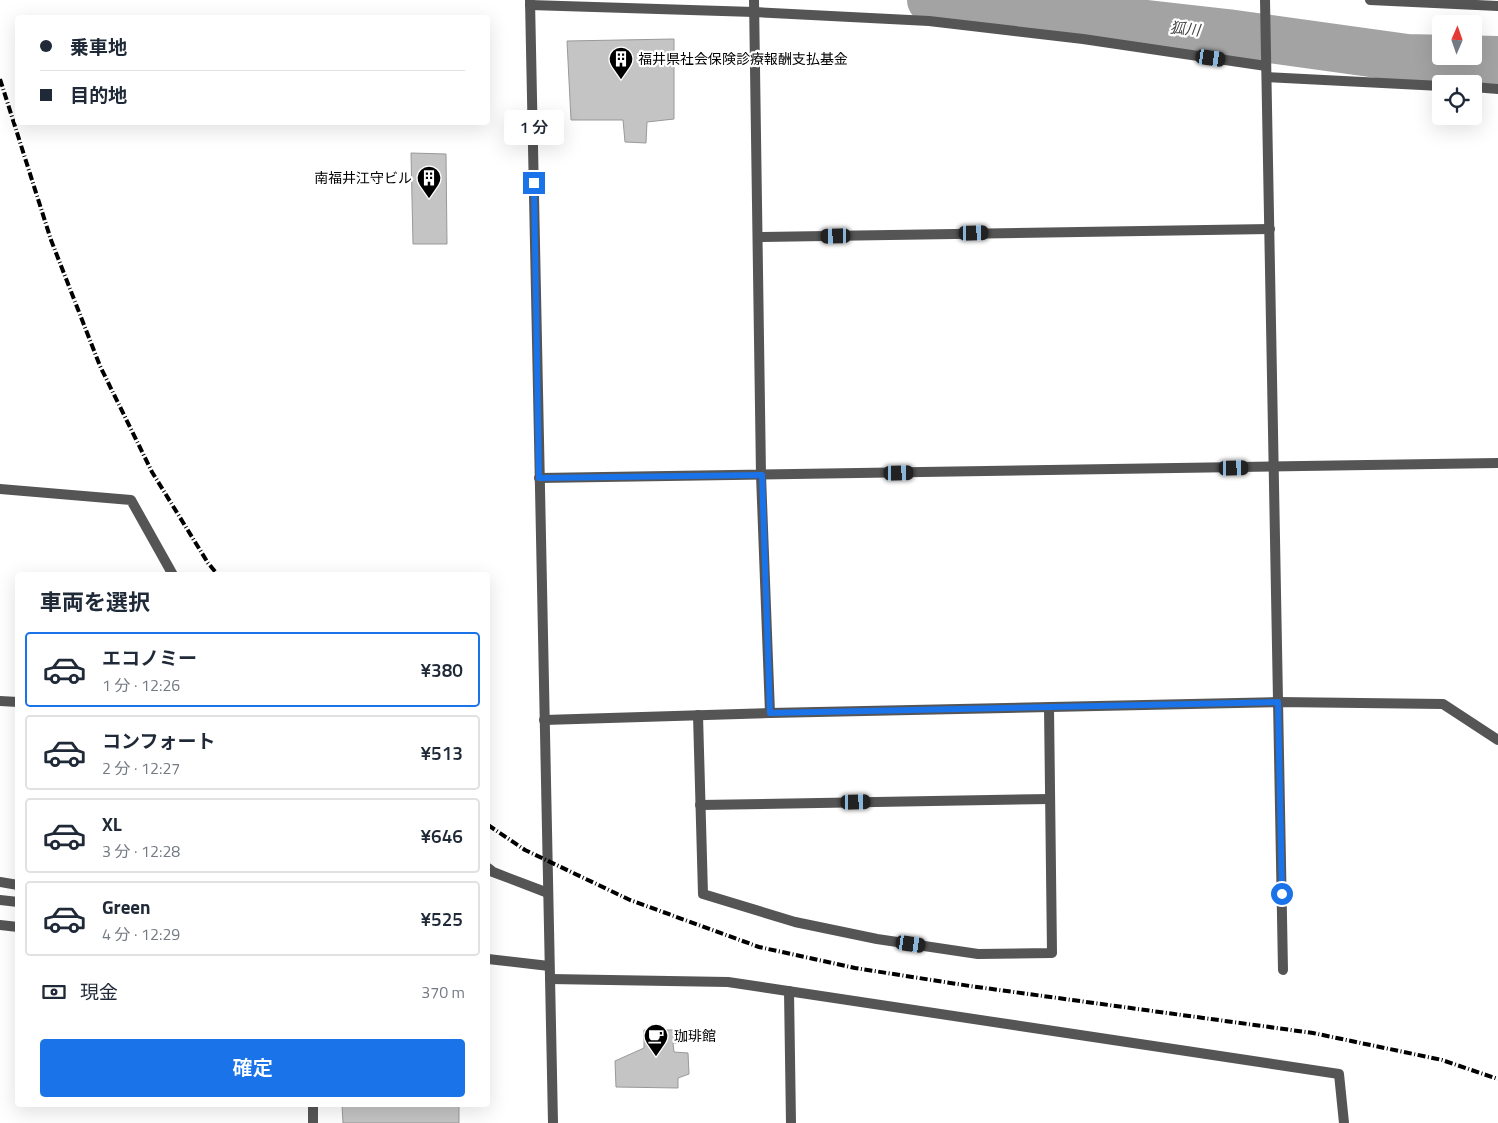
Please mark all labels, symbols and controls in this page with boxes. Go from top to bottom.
water label: 狐川 [1169,15,1203,42]
north arrow [1432,15,1482,65]
map controls [1432,15,1482,125]
text: 乗車地 [70,32,127,61]
building icon: 福井県社会保険診療報酬支払基金 [608,46,634,80]
place label: 福井県社会保険診療報酬支払基金 [638,48,848,69]
car [1195,48,1226,68]
button: locate [1432,75,1482,125]
text: 目的地 [70,80,127,109]
callout: 1 分 [504,110,564,146]
text: 1 分 [520,115,548,139]
building icon: 南福井江守ビル [416,165,442,199]
place label: 南福井江守ビル [314,167,412,188]
route end [523,172,545,194]
car [958,225,989,241]
car [820,228,851,244]
car [1218,460,1249,476]
car [883,465,914,481]
text: 車両を選択 [40,585,150,619]
text: エコノミー [102,643,197,672]
icon: car [42,647,87,692]
text: ¥380 [420,655,463,684]
text: 1 分 · 12:26 [102,673,180,697]
text: コンフォート [102,726,215,755]
icon: car [42,730,87,775]
text: ¥513 [420,738,463,767]
text: 2 分 · 12:27 [102,756,180,780]
car [840,794,871,810]
text: XL [102,809,122,838]
icon: car [42,813,87,858]
text: ¥646 [420,821,463,850]
text: 3 分 · 12:28 [102,839,180,863]
route start [1271,883,1293,905]
text: Green [102,892,151,921]
icon: car [42,896,87,941]
text: ¥525 [420,904,463,933]
text: 4 分 · 12:29 [102,922,180,946]
car [895,934,926,954]
text: 現金 [80,977,118,1006]
icon: cash [40,978,68,1006]
text: 370 m [421,980,465,1004]
cafe icon: 珈琲館 [643,1023,669,1057]
place label: 珈琲館 [674,1025,716,1046]
button: 確定 [40,1039,465,1097]

